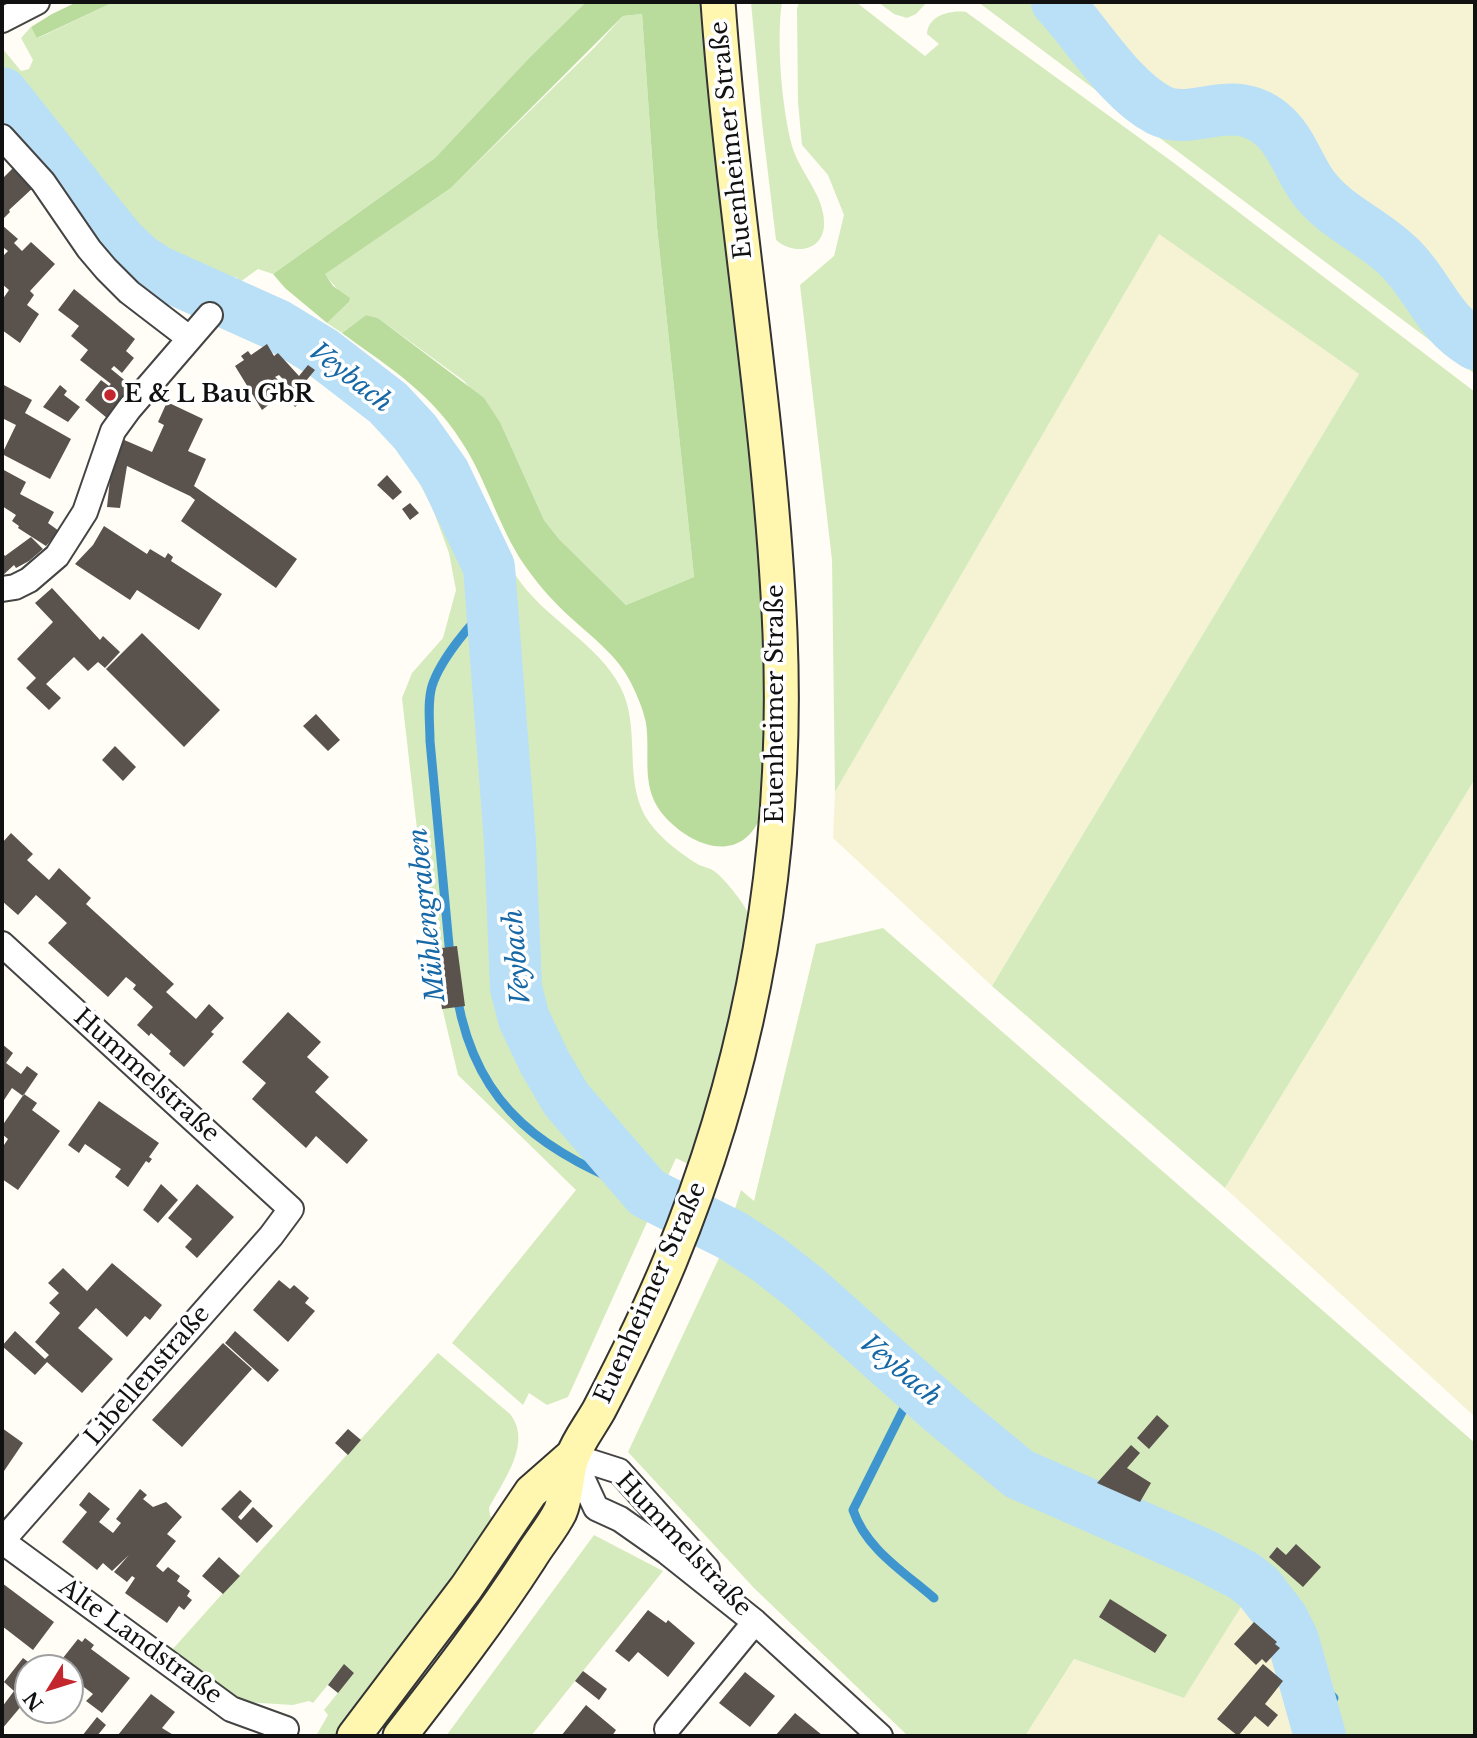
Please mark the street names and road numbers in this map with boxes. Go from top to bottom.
street label: Euenheimer Straße [705,19,759,261]
street label: Euenheimer Straße [762,584,790,824]
street label: Hummelstraße [67,1003,225,1149]
street label: Euenheimer Straße [589,1178,713,1408]
street label: Libellenstraße [79,1300,217,1452]
street label: Hummelstraße [609,1467,757,1623]
street label: Alte Landstraße [53,1573,227,1711]

